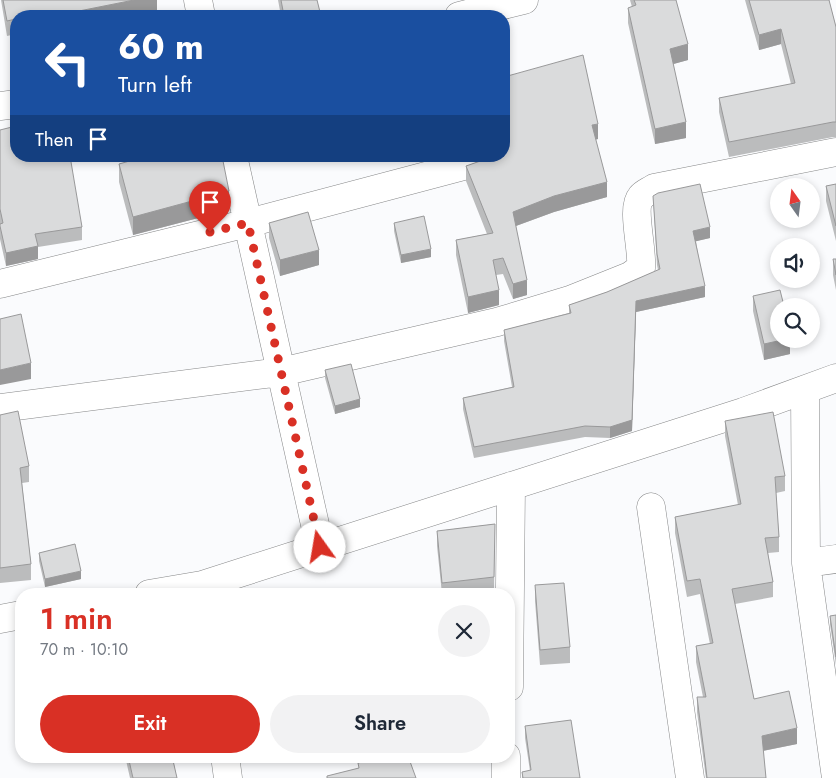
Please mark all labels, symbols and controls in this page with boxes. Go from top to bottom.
text: 60 m [118,22,204,72]
icon: left [35,30,100,95]
text: Turn left [118,68,192,100]
icon: arrive [84,125,112,153]
text: Then [35,126,74,153]
north arrow [770,178,820,228]
map controls [770,178,820,348]
pin [189,181,231,232]
icon: arrive [196,188,224,216]
button: sound [770,238,820,288]
button: search [770,298,820,348]
position arrow [293,520,345,572]
text: 1 min [40,597,113,640]
button: close [438,605,490,657]
text: 70 m · 10:10 [40,638,128,661]
button: Exit [40,695,260,753]
button: Share [270,695,490,753]

